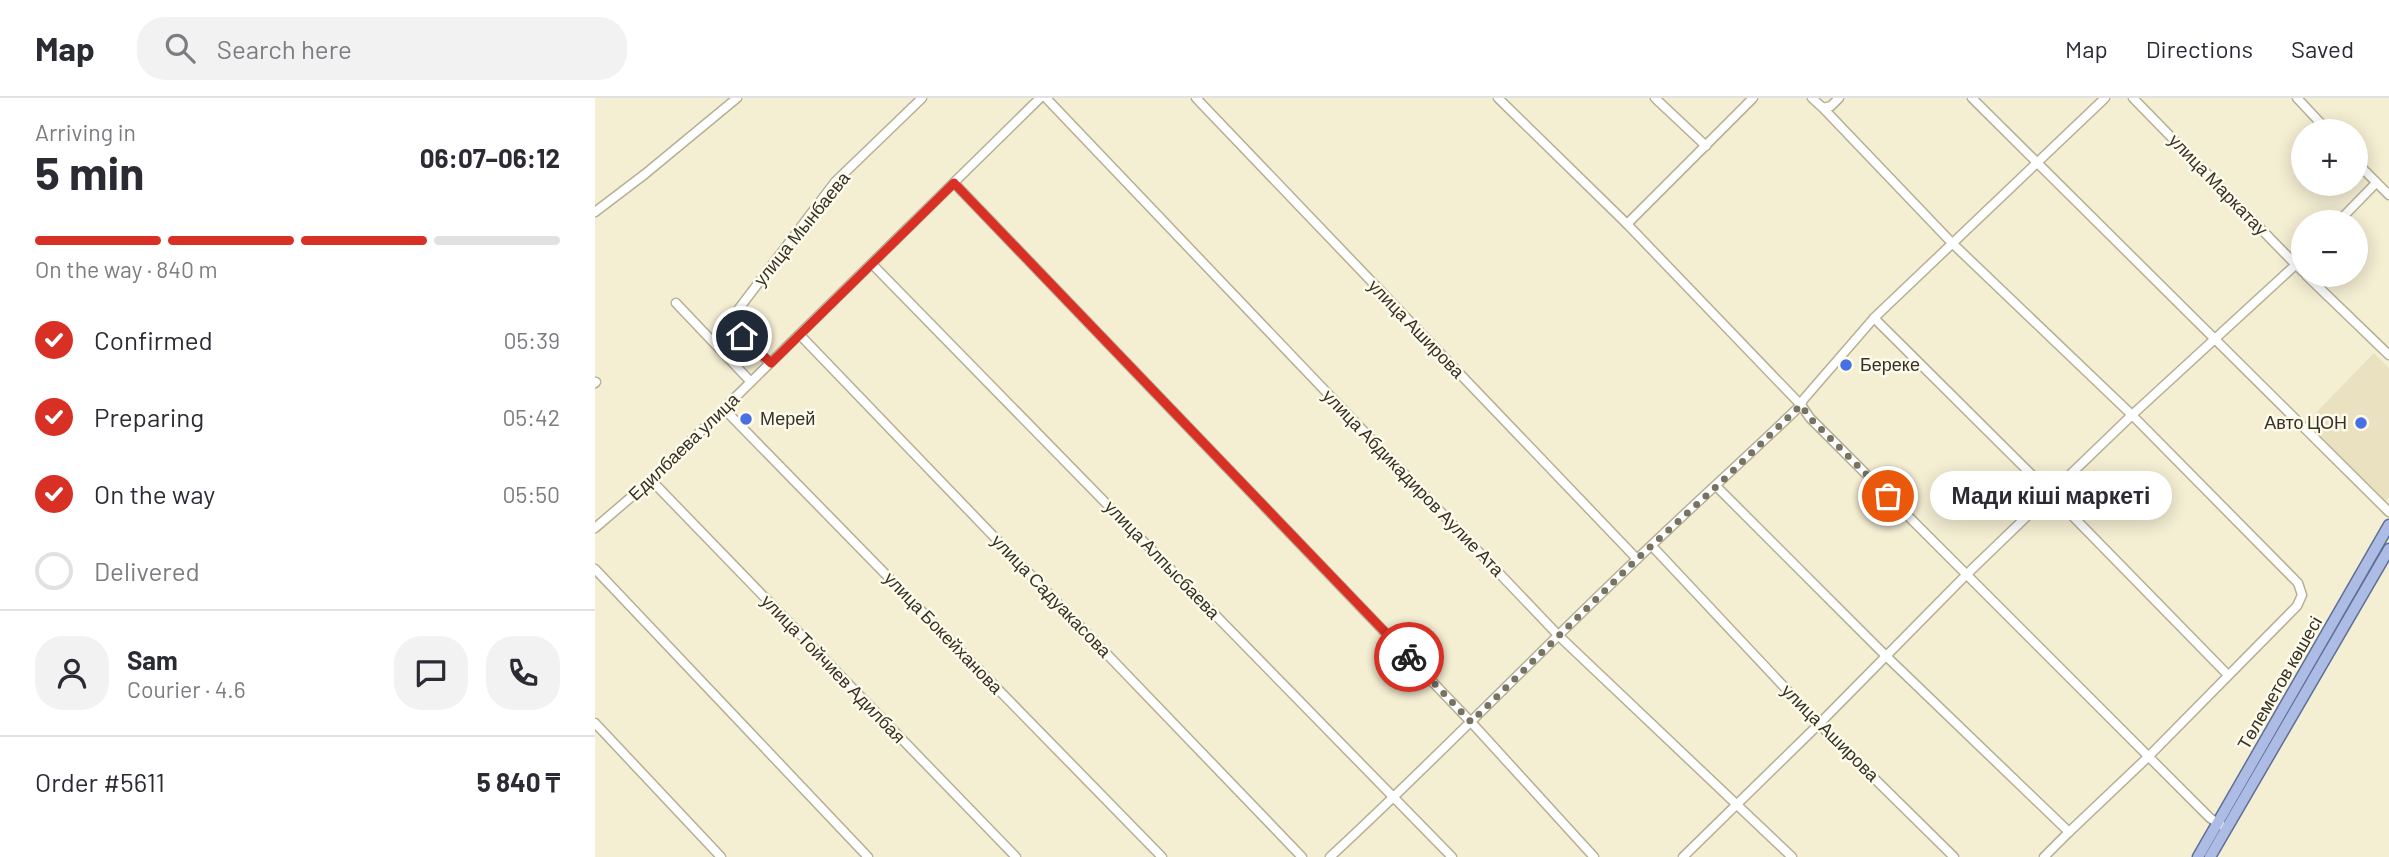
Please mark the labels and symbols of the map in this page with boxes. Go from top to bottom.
street label: улица Маркатау [2165,129,2273,240]
street label: улица Мынбаева [749,166,855,290]
street label: улица Аширова [1364,274,1470,383]
pin [712,306,772,366]
place label: Береке [1860,353,1920,375]
marker: Береке [1838,357,1854,373]
street label: улица Абдикадиров Аулие Ата [1318,384,1510,581]
street label: Едилбаева улица [623,387,744,505]
place label: Мерей [760,407,815,429]
marker: Мерей [738,411,754,427]
place label: Авто ЦОН [2264,411,2347,433]
marker: Авто ЦОН [2353,415,2369,431]
pin [1858,466,1918,526]
callout: Мади кіші маркеті [1930,472,2171,520]
street label: улица Алпысбаева [1100,495,1226,624]
street label: улица Садуакасова [987,529,1117,662]
street label: улица Бокейханова [880,567,1008,699]
street label: улица Тойчиев Адилбая [757,589,910,747]
street label: Төлеметов көшесі [2232,612,2326,753]
courier [1374,622,1444,692]
street label: улица Аширова [1777,679,1885,786]

